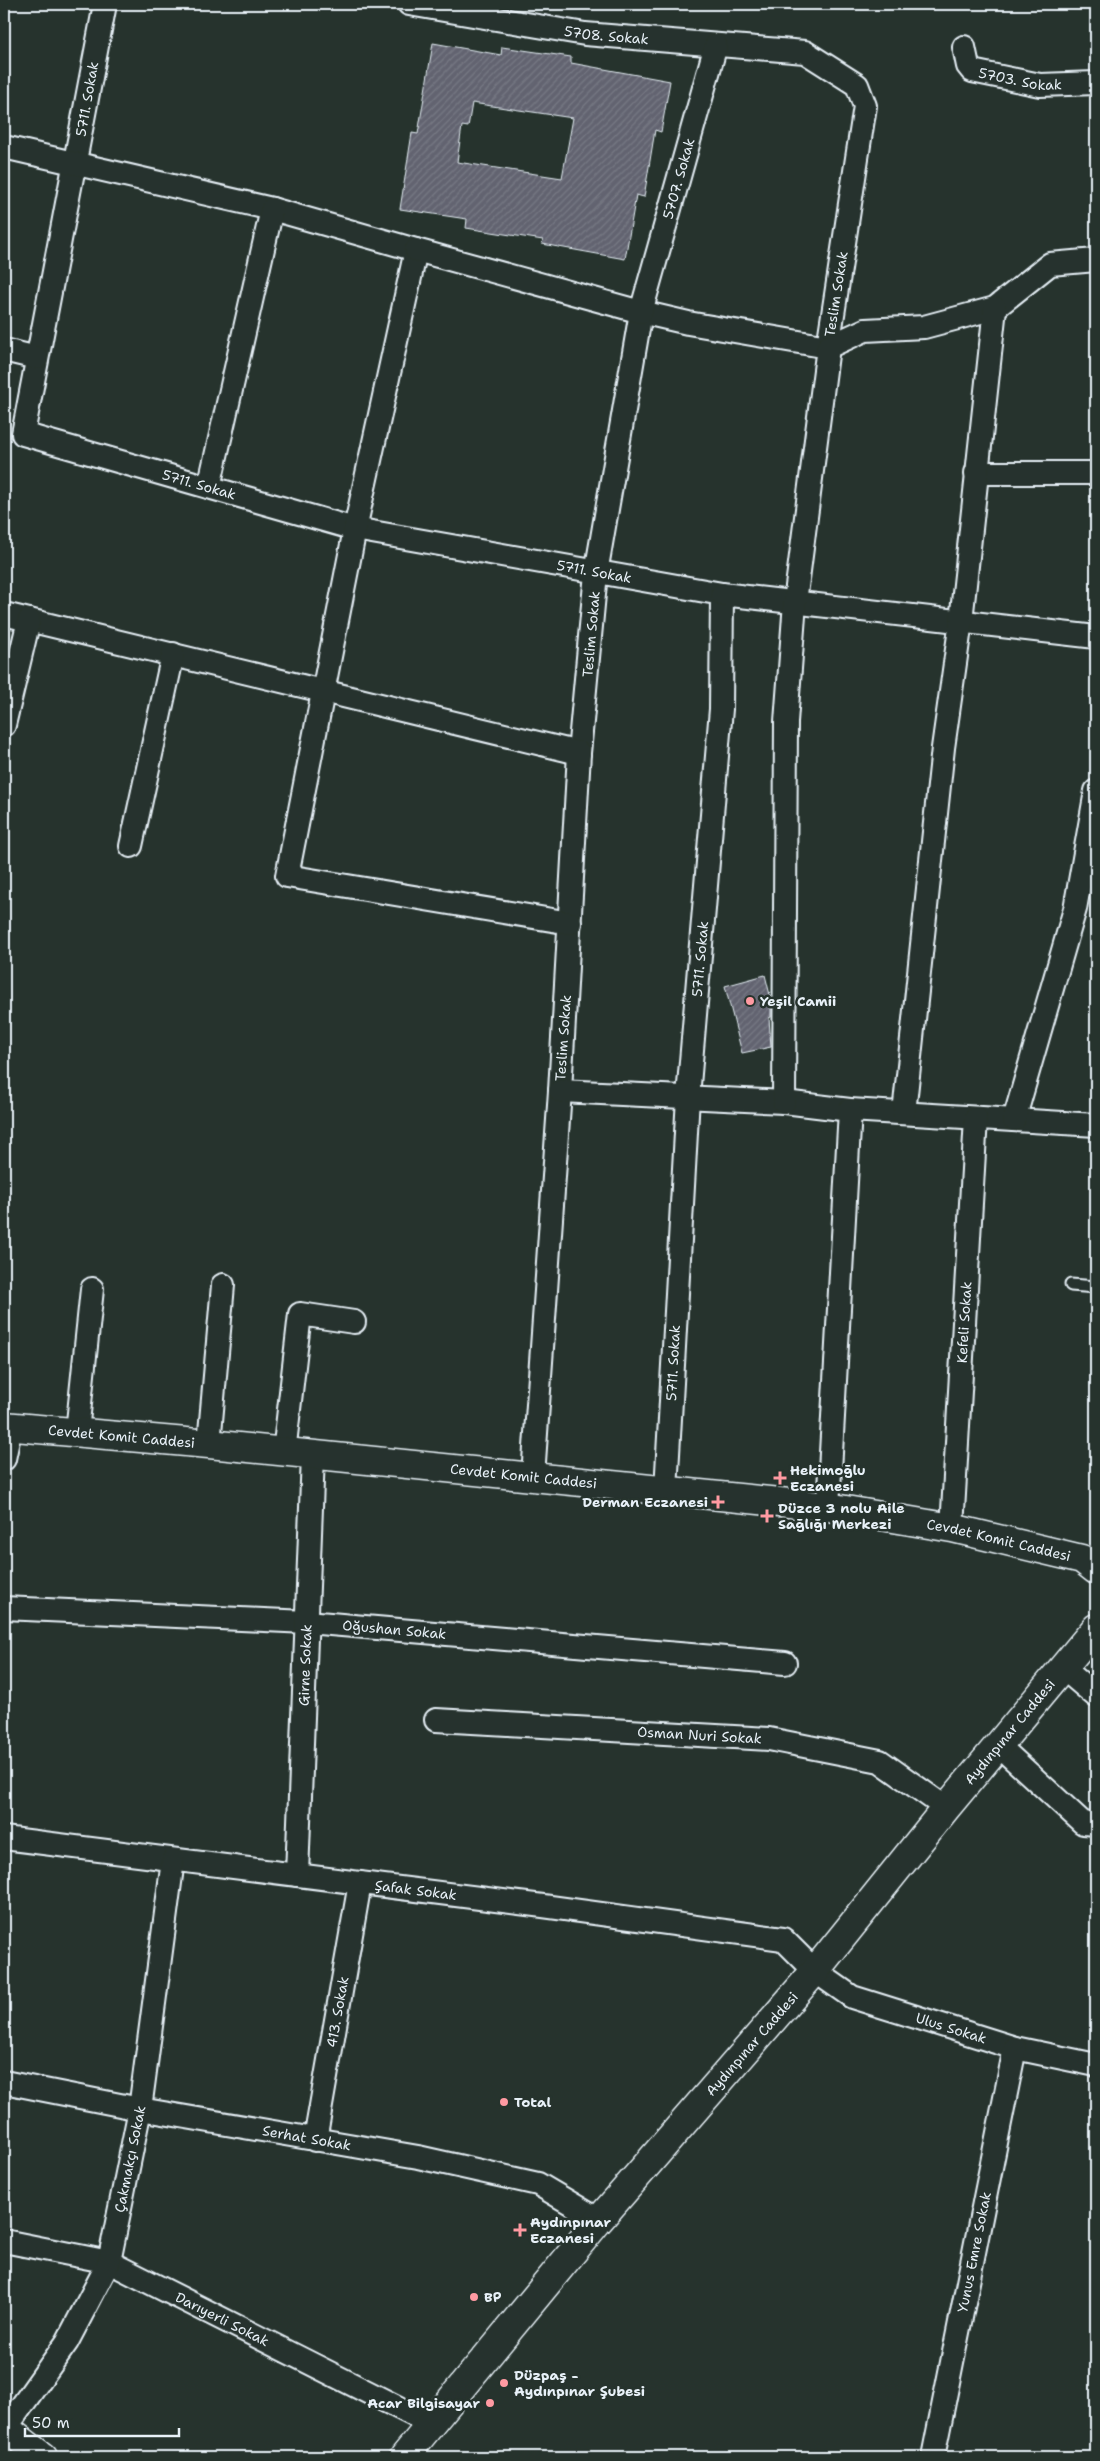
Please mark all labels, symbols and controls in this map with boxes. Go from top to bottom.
street label: 5708. Sokak [563,22,649,48]
street label: 5711. Sokak [72,60,102,138]
street label: 5703. Sokak [977,64,1062,94]
street label: 5707. Sokak [659,136,698,221]
street label: Teslim Sokak [820,250,852,338]
street label: 5711. Sokak [160,465,238,504]
street label: 5711. Sokak [555,556,633,587]
street label: Teslim Sokak [578,590,604,678]
street label: 5711. Sokak [688,920,712,998]
place label: Yeşil Camii [760,992,836,1010]
street label: Teslim Sokak [551,994,575,1082]
marker: Yeşil Camii [744,995,756,1007]
street label: Kefeli Sokak [953,1281,975,1364]
street label: 5711. Sokak [662,1325,684,1401]
street label: Cevdet Komit Caddesi [47,1421,196,1452]
street label: Cevdet Komit Caddesi [449,1460,598,1492]
place label: Hekimoğlu Eczanesi [790,1461,866,1495]
marker: Hekimoğlu Eczanesi [774,1472,786,1484]
place label: Derman Eczanesi [582,1493,708,1511]
marker: Derman Eczanesi [712,1496,724,1508]
place label: Düzce 3 nolu Aile Sağlığı Merkezi [778,1499,905,1533]
marker: Düzce 3 nolu Aile Sağlığı Merkezi [760,1509,774,1523]
street label: Cevdet Komit Caddesi [925,1515,1073,1565]
street label: Oğushan Sokak [342,1616,447,1643]
street label: Girne Sokak [294,1624,316,1706]
street label: Aydınpınar Caddesi [960,1675,1059,1788]
street label: Osman Nuri Sokak [637,1723,762,1748]
street label: Şafak Sokak [374,1876,458,1904]
street label: 413. Sokak [322,1975,353,2049]
street label: Aydınpınar Caddesi [702,1988,802,2100]
street label: Ulus Sokak [914,2009,989,2048]
place label: Total [514,2093,551,2111]
marker: Total [498,2096,510,2108]
street label: Çakmakçı Sokak [110,2104,150,2214]
street label: Serhat Sokak [261,2121,353,2154]
street label: Yunus Emre Sokak [953,2190,995,2314]
place label: Aydınpınar Eczanesi [530,2213,611,2247]
marker: Aydınpınar Eczanesi [514,2224,526,2236]
street label: Darıyerli Sokak [173,2288,272,2350]
place label: BP [484,2288,502,2306]
marker: BP [468,2291,480,2303]
place label: Düzpaş - Aydınpınar Şubesi [514,2366,645,2400]
marker: Düzpaş - Aydınpınar Şubesi [498,2377,510,2389]
place label: Acar Bilgisayar [367,2394,480,2412]
marker: Acar Bilgisayar [484,2397,496,2409]
scale bar [25,2406,179,2438]
text: 50 m [32,2413,70,2433]

